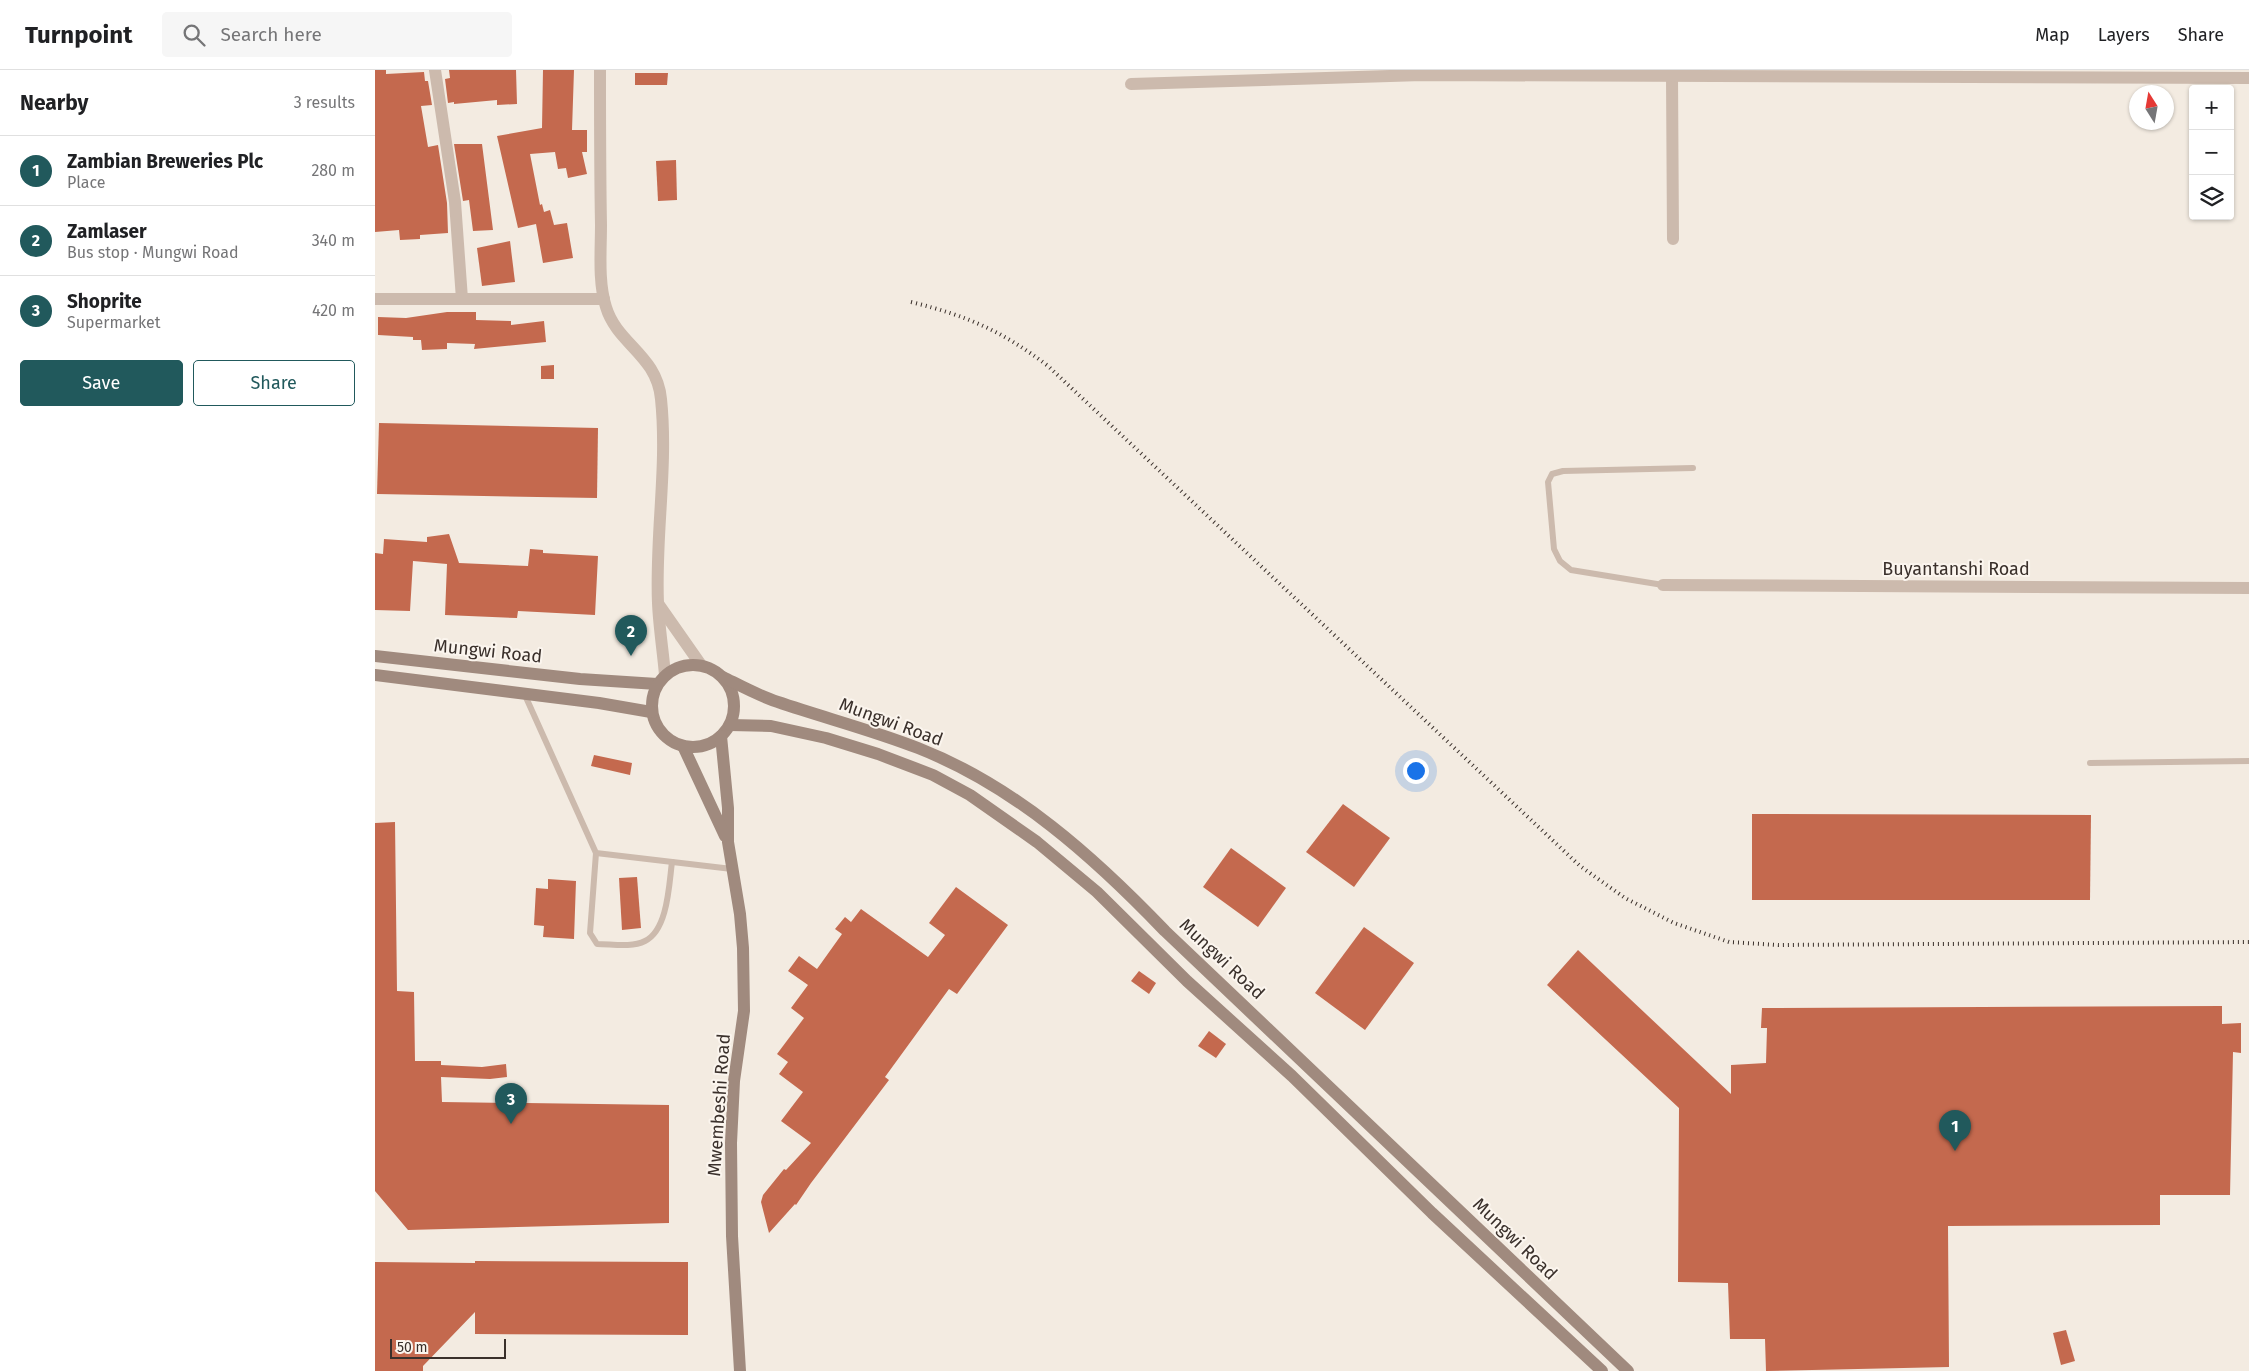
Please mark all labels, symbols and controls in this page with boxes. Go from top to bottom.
search box [162,12,512,57]
text: Turnpoint [25,21,132,49]
icon: search [180,21,208,49]
text: Search here [220,23,322,46]
text: Map [2035,24,2070,46]
text: Layers [2098,24,2150,46]
text: Share [2178,24,2224,46]
north arrow [2129,85,2174,130]
map controls [2189,85,2234,220]
button: + [2189,85,2234,130]
text: Nearby [20,90,88,116]
text: 3 results [294,93,355,112]
button: − [2189,130,2234,175]
text: Zambian Breweries Plc [67,150,263,173]
text: 1 [32,161,40,180]
text: 280 m [311,161,355,180]
text: Place [67,173,106,192]
button: layers [2189,175,2234,220]
text: Zamlaser [67,220,147,243]
text: 2 [32,231,40,250]
text: 340 m [312,231,355,250]
text: Bus stop · Mungwi Road [67,243,239,262]
text: Shoprite [67,290,142,313]
text: 3 [32,301,40,320]
text: 420 m [312,301,355,320]
text: Supermarket [67,313,161,332]
button: Save [20,360,183,406]
button: Share [193,360,355,406]
street label: Buyantanshi Road [1882,558,2030,580]
pin: 2 [615,615,647,656]
street label: Mungwi Road [433,634,543,668]
street label: Mungwi Road [836,693,946,751]
your location [1403,758,1429,784]
street label: Mungwi Road [1175,914,1269,1004]
street label: Mwembeshi Road [703,1033,735,1177]
pin: 3 [495,1083,527,1124]
pin: 1 [1939,1110,1971,1151]
street label: Mungwi Road [1468,1193,1562,1285]
scale bar [390,1336,506,1359]
text: 50 m [397,1339,428,1356]

